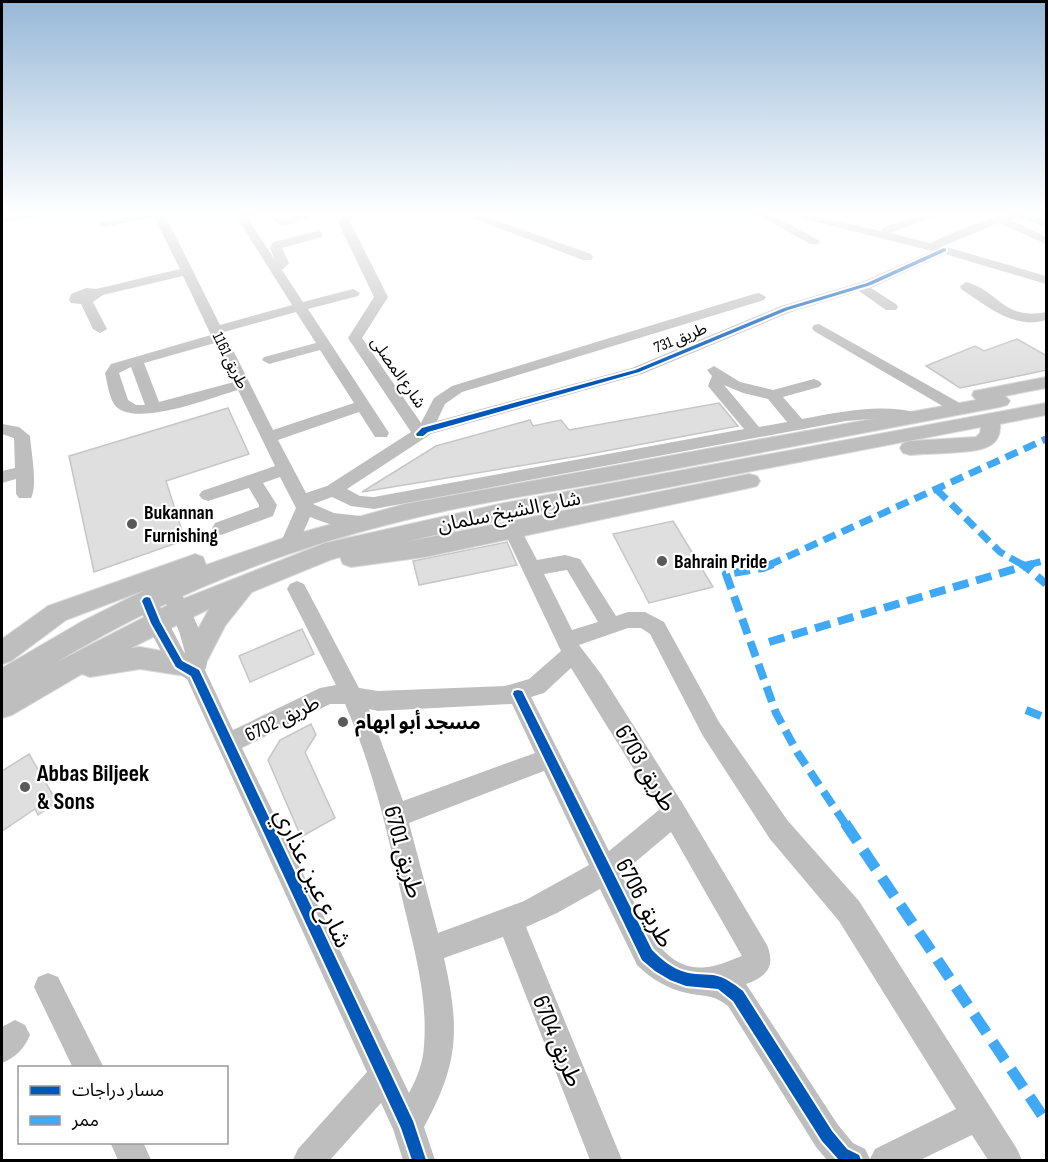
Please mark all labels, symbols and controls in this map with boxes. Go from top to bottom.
street label: طريق 731 [651,319,710,358]
street label: طريق 1161 [208,329,252,392]
street label: شارع المصلى [365,334,429,413]
street label: شارع الشيخ سلمان [435,486,583,540]
place label: Bukannan Furnishing [144,501,219,548]
marker: Bukannan Furnishing [125,517,139,531]
place label: Bahrain Pride [674,550,767,574]
marker: Bahrain Pride [655,554,669,568]
street label: طريق 6702 [241,691,324,747]
place label: مسجد أبو ابهام [355,709,481,737]
marker: مسجد أبو ابهام [336,715,350,729]
street label: طريق 6703 [608,720,683,817]
place label: Abbas Biljeek & Sons [36,759,149,816]
marker: Abbas Biljeek & Sons [18,780,32,794]
street label: طريق 6701 [377,803,430,902]
street label: شارع عين عذاري [264,804,358,954]
street label: طريق 6706 [609,854,680,953]
street label: طريق 6704 [526,991,589,1091]
legend [18,1066,228,1144]
text: مسار دراجات [72,1080,164,1101]
text: ممر [71,1110,99,1131]

